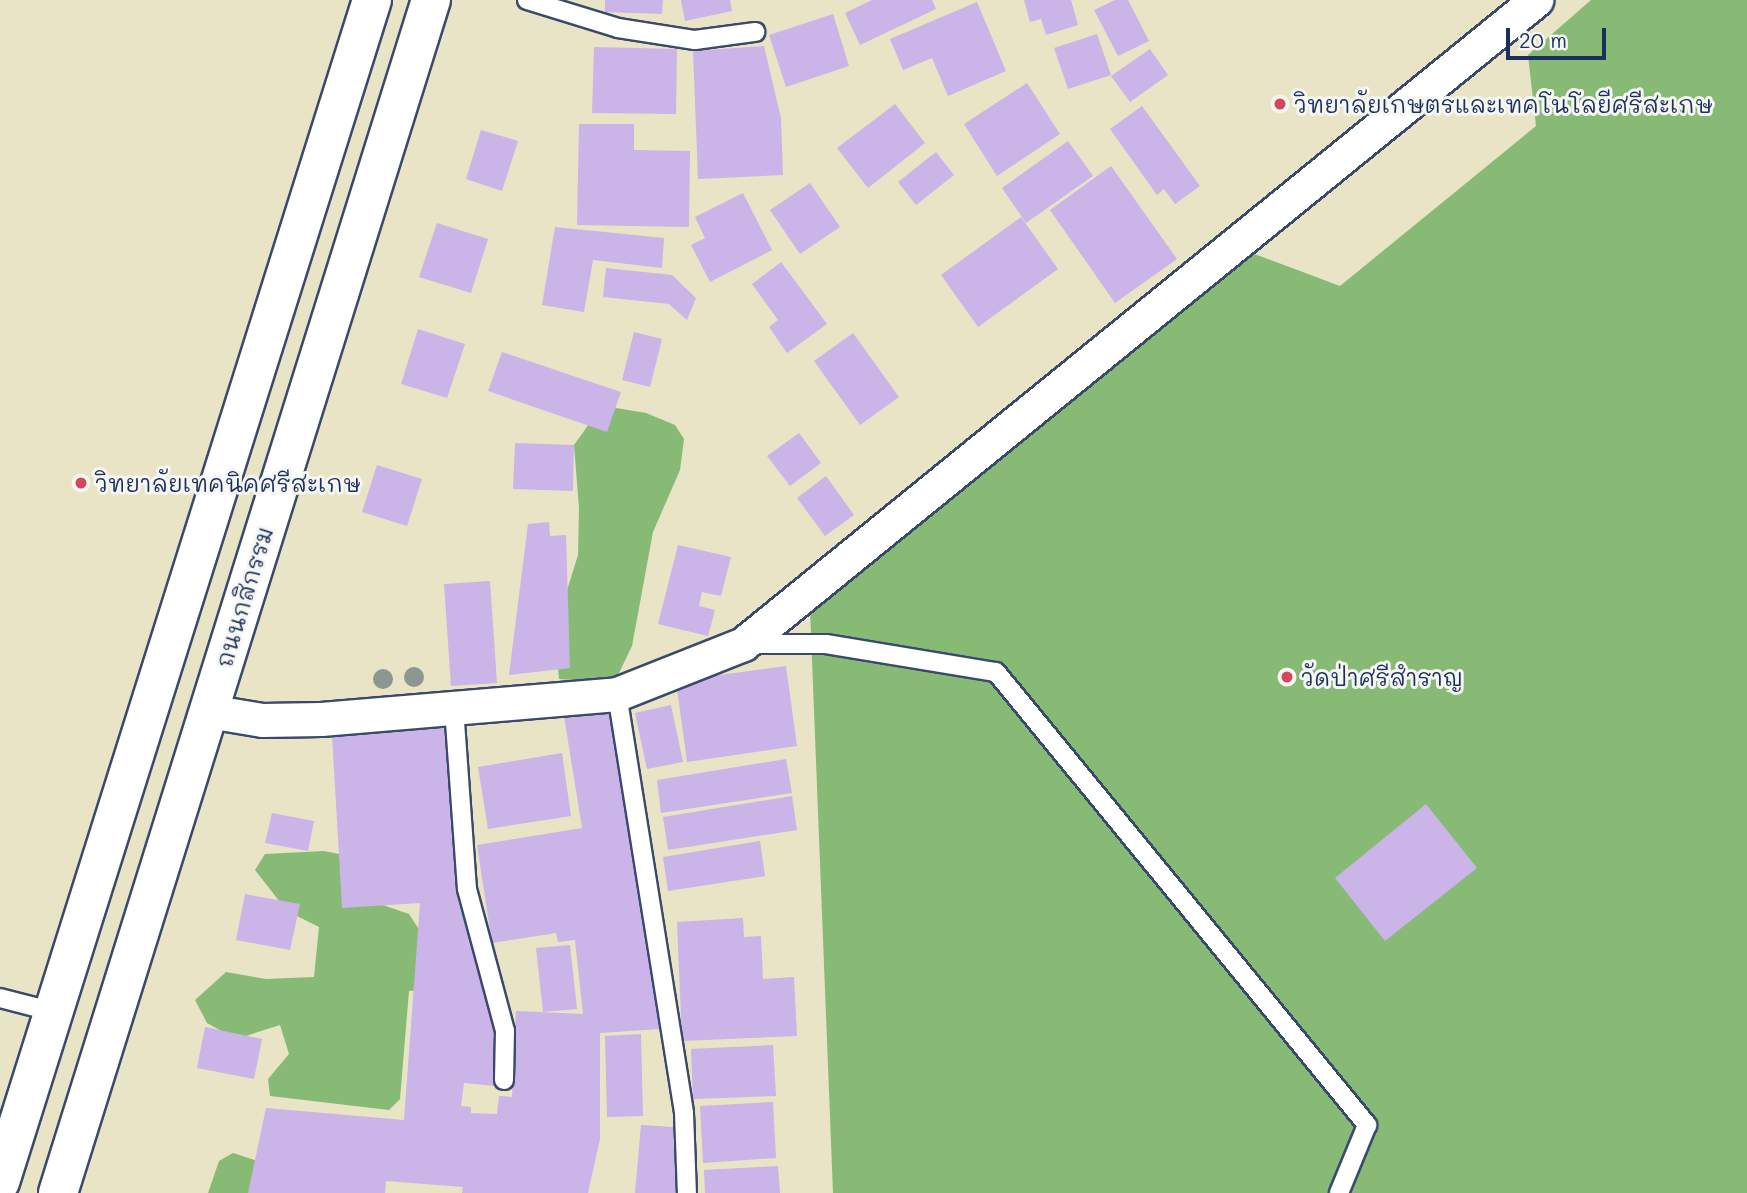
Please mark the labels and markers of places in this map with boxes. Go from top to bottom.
place label: วิทยาลัยเกษตรและเทคโนโลยีศรีสะเกษ [1294,90,1713,118]
marker: วิทยาลัยเกษตรและเทคโนโลยีศรีสะเกษ [1272,96,1288,112]
place label: วิทยาลัยเทคนิคศรีสะเกษ [95,469,361,497]
marker: วิทยาลัยเทคนิคศรีสะเกษ [73,475,89,491]
place label: วัดป่าศรีสำราญ [1301,663,1463,691]
marker: วัดป่าศรีสำราญ [1279,669,1295,685]

